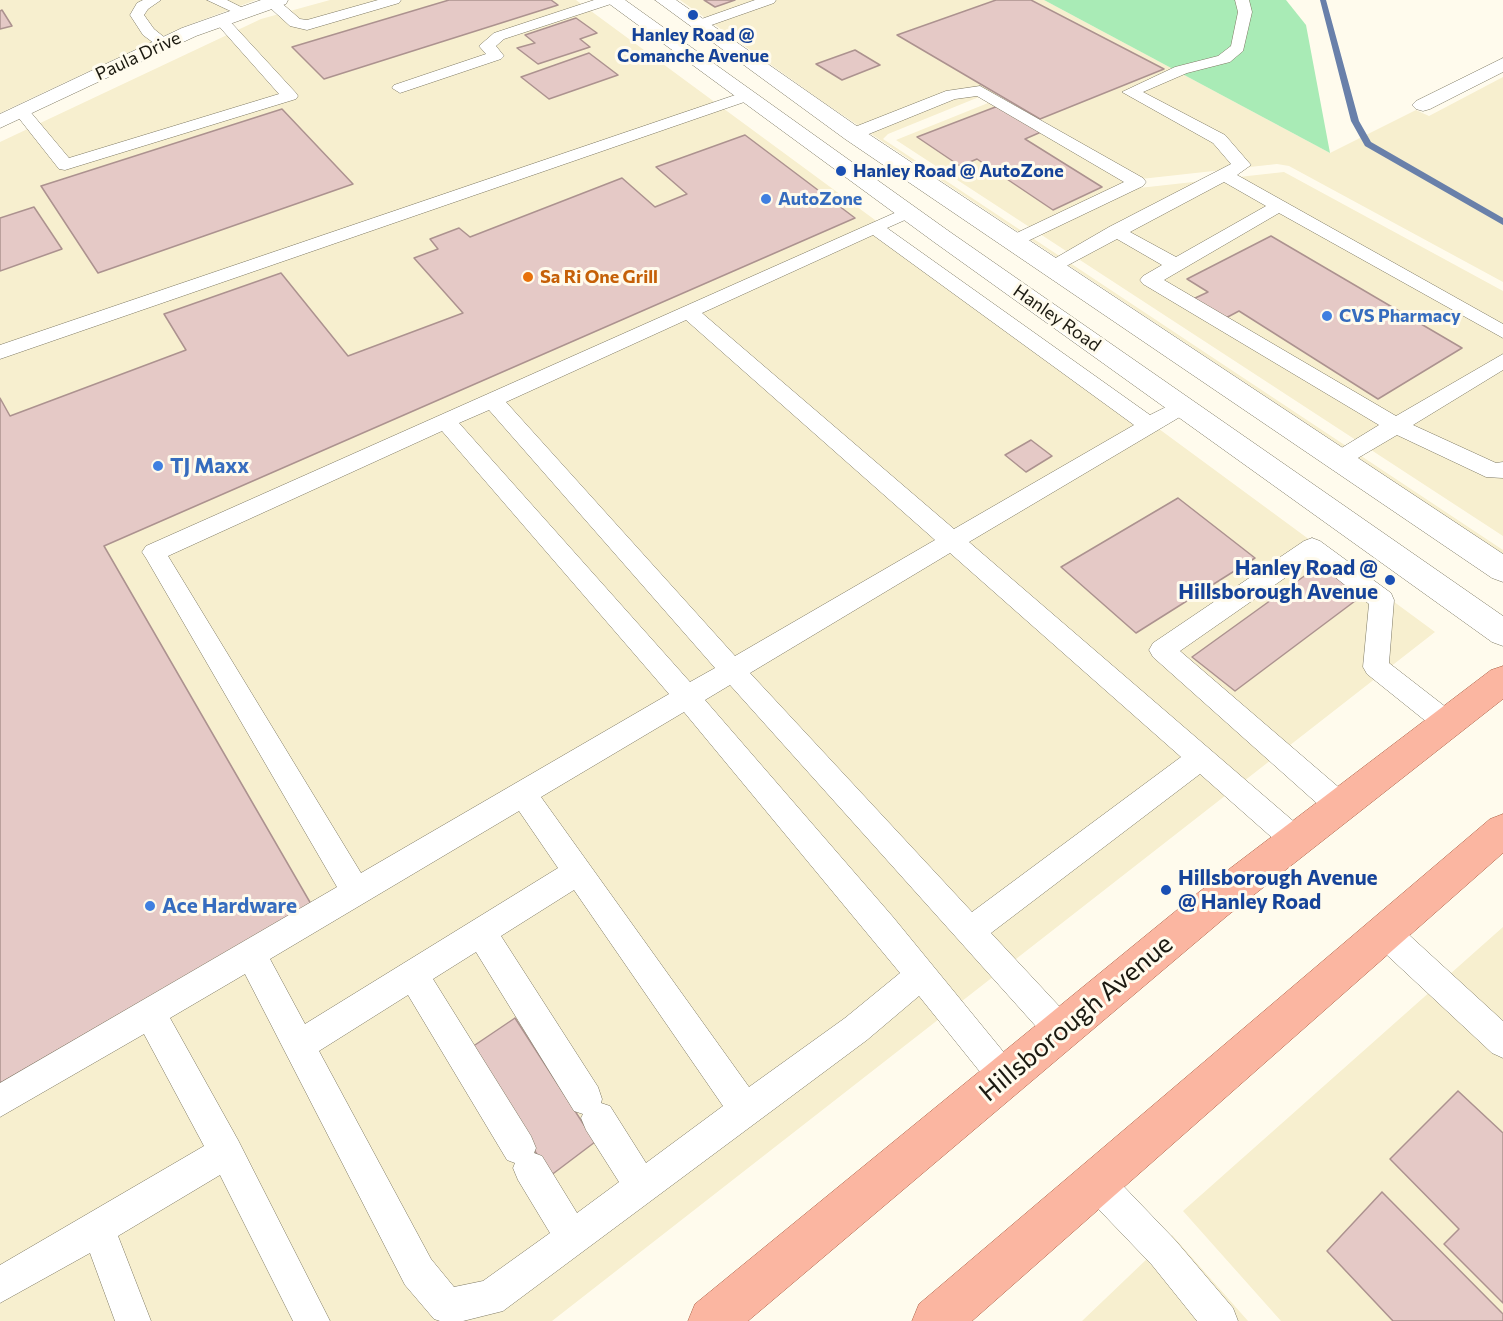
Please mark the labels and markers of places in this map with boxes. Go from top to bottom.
marker: Hanley Road @ Comanche Avenue [686,8,700,22]
place label: Hanley Road @ Comanche Avenue [617,24,769,66]
place label: Hanley Road @ AutoZone [853,160,1064,182]
marker: Hanley Road @ AutoZone [834,164,848,178]
place label: AutoZone [778,188,862,210]
marker: AutoZone [759,192,773,206]
place label: Sa Ri One Grill [540,266,658,288]
marker: Sa Ri One Grill [521,270,535,284]
place label: CVS Pharmacy [1339,305,1461,327]
marker: CVS Pharmacy [1320,309,1334,323]
place label: TJ Maxx [170,453,249,479]
marker: TJ Maxx [151,459,165,473]
place label: Hanley Road @ Hillsborough Avenue [1178,555,1378,605]
marker: Hanley Road @ Hillsborough Avenue [1383,573,1397,587]
place label: Hillsborough Avenue @ Hanley Road [1178,865,1378,915]
marker: Hillsborough Avenue @ Hanley Road [1159,883,1173,897]
place label: Ace Hardware [162,893,297,919]
marker: Ace Hardware [143,899,157,913]

